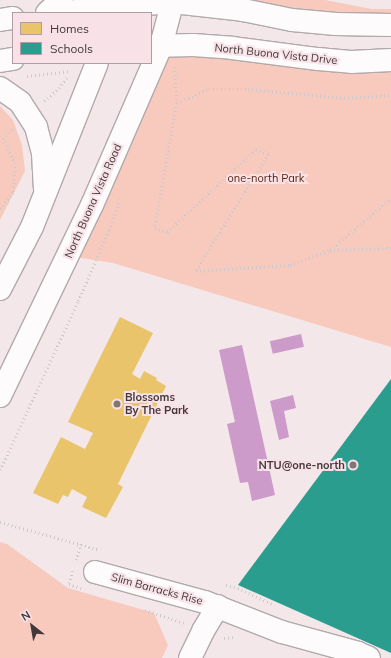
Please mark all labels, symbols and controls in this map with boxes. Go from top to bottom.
legend [12,12,152,64]
text: Homes [50,21,89,36]
text: Schools [50,41,93,56]
street label: North Buona Vista Drive [214,41,338,67]
street label: North Buona Vista Road [62,142,124,260]
park label: one-north Park [228,171,304,185]
place label: Blossoms By The Park [125,391,188,417]
marker: Blossoms By The Park [112,399,122,409]
place label: NTU@one-north [258,458,345,472]
marker: NTU@one-north [348,460,358,470]
street label: Slim Barracks Rise [110,570,204,608]
north arrow [12,606,52,646]
text: N [19,608,33,624]

